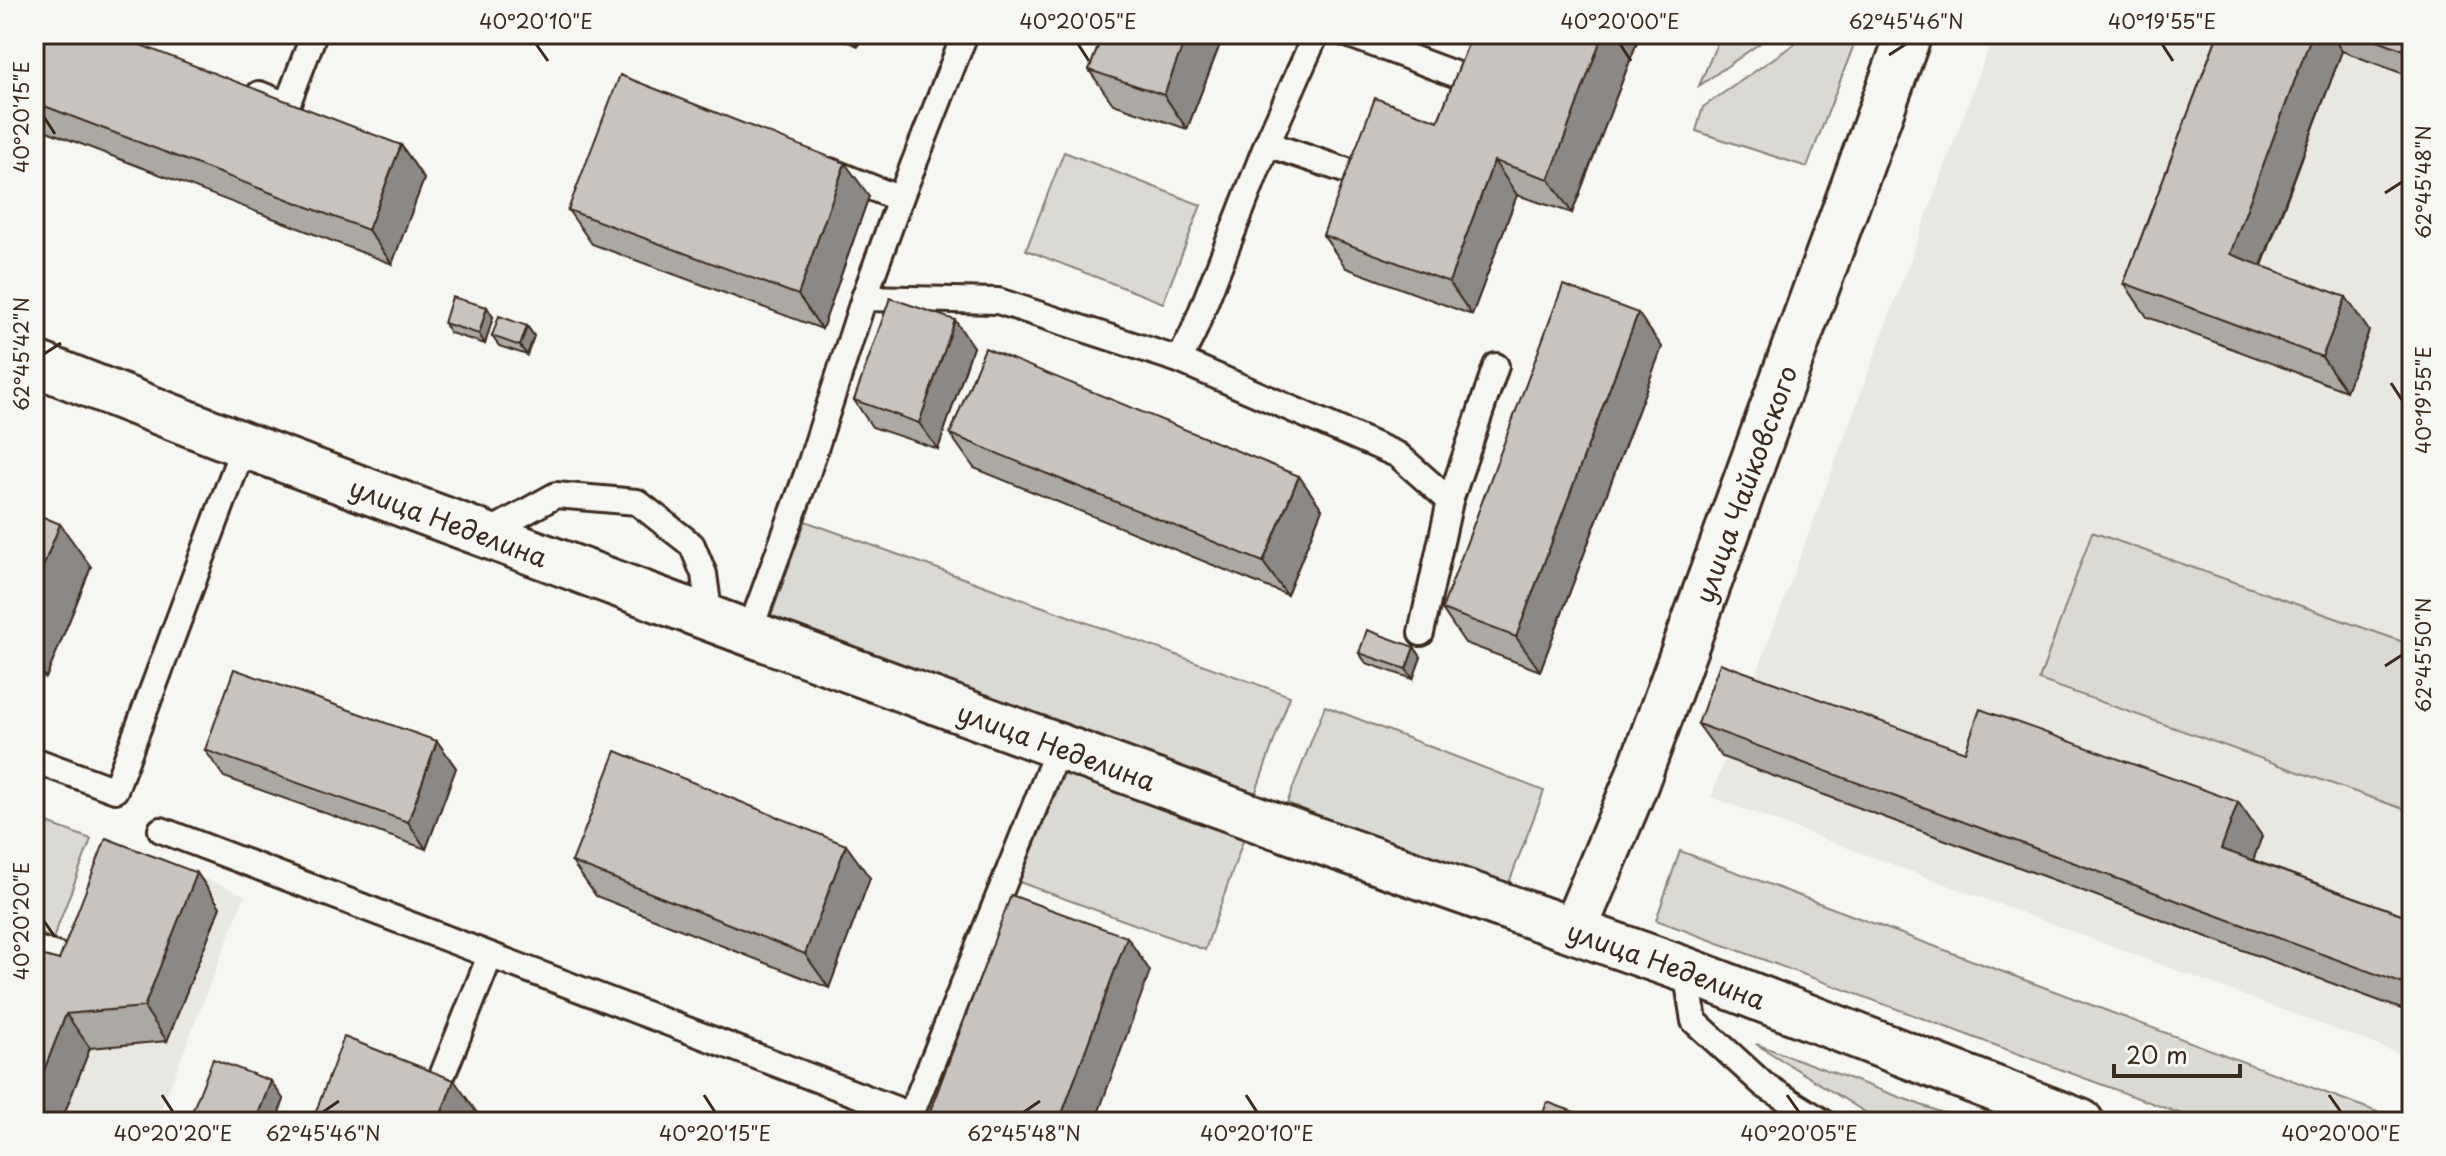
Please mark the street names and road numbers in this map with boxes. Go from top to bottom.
street label: улица Чайковского [1684,359,1806,608]
street label: улица Неделина [344,467,554,576]
street label: улица Неделина [952,691,1162,800]
street label: улица Неделина [1562,910,1772,1019]

